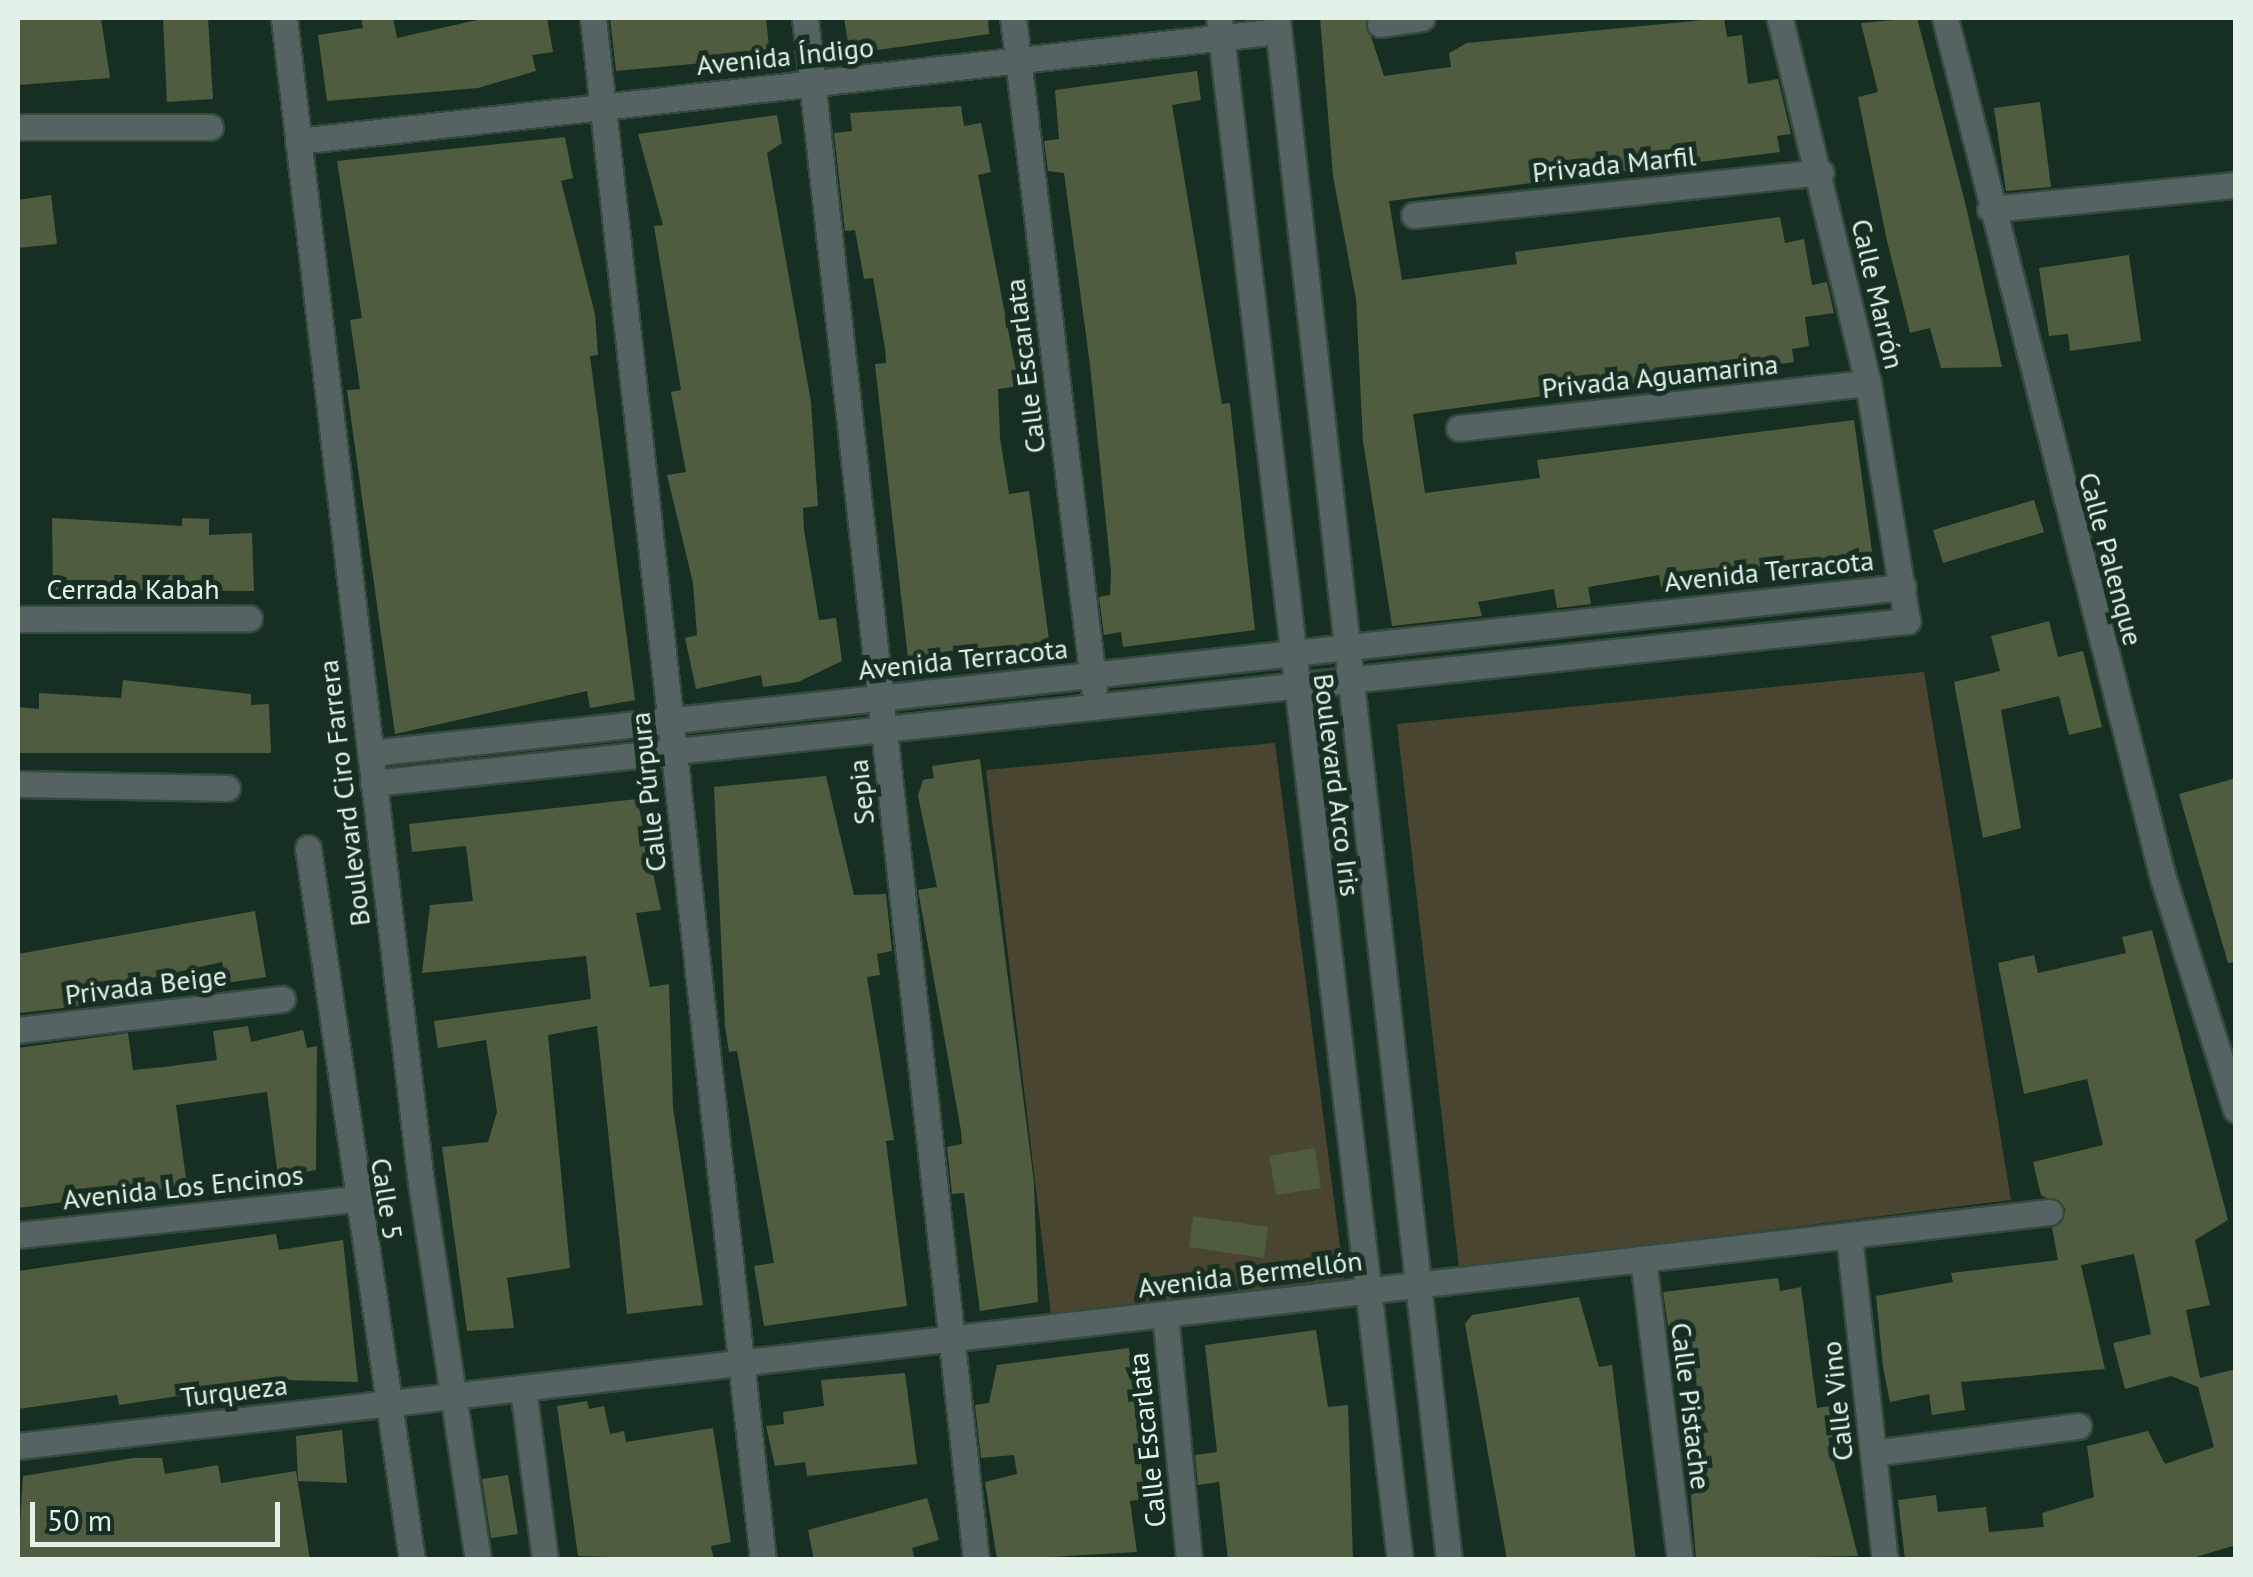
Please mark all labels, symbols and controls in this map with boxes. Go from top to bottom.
street label: Avenida Índigo [695,30,875,82]
street label: Privada Marfil [1531,139,1697,189]
street label: Calle Marrón [1844,216,1912,372]
street label: Calle Escarlata [998,277,1052,455]
street label: Privada Aguamarina [1540,347,1780,405]
street label: Calle Palenque [2072,469,2150,649]
street label: Avenida Terracota [1662,543,1876,599]
street label: Cerrada Kabah [46,572,220,606]
street label: Avenida Terracota [856,631,1070,687]
street label: Boulevard Ciro Farrera [311,658,377,928]
street label: Boulevard Arco Iris [1307,671,1367,899]
street label: Calle Púrpura [623,710,673,874]
street label: Sepia [841,758,881,826]
street label: Privada Beige [63,958,229,1012]
street label: Calle 5 [364,1156,410,1242]
street label: Avenida Los Encinos [61,1158,305,1216]
street label: Avenida Bermellón [1136,1244,1364,1304]
street label: Calle Pistache [1664,1321,1718,1491]
street label: Calle Vino [1814,1339,1860,1463]
street label: Calle Escarlata [1121,1351,1173,1529]
street label: Turqueza [179,1368,289,1414]
scale bar [35,1482,285,1544]
text: 50 m [47,1500,112,1539]

